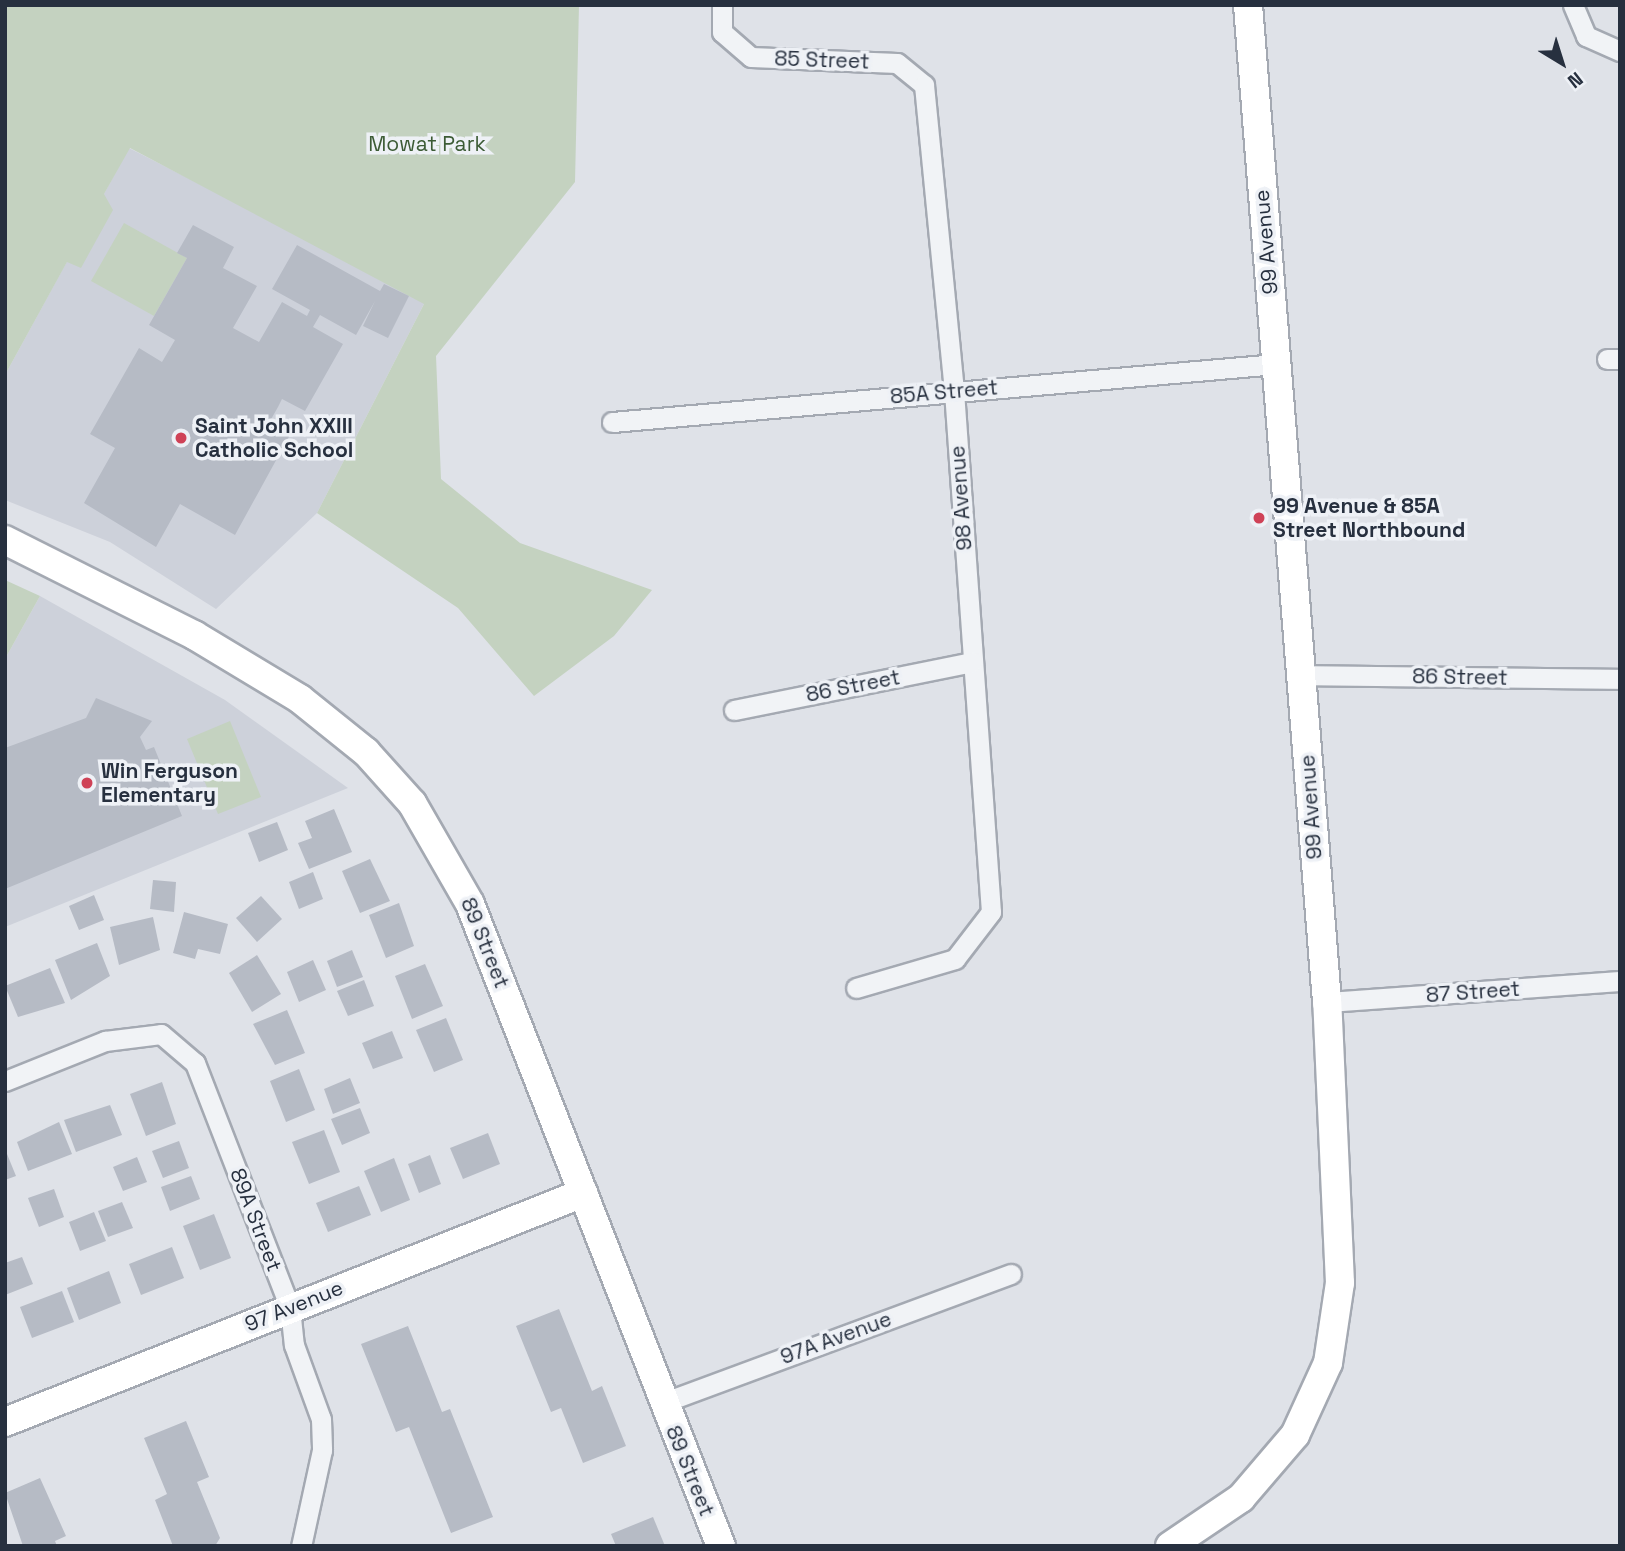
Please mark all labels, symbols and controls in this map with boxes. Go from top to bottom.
north arrow [1527,28,1597,98]
street label: 85 Street [774,46,870,74]
text: N [1563,66,1588,94]
park label: Mowat Park [368,131,486,157]
street label: 99 Avenue [1249,188,1283,296]
street label: 85A Street [889,375,999,409]
place label: Saint John XXIII Catholic School [195,413,353,463]
marker: Saint John XXIII Catholic School [173,430,189,446]
street label: 98 Avenue [945,444,977,552]
place label: 99 Avenue & 85A Street Northbound [1273,493,1465,543]
marker: 99 Avenue & 85A Street Northbound [1251,510,1267,526]
street label: 86 Street [1412,664,1508,690]
street label: 86 Street [804,665,902,707]
street label: 99 Avenue [1295,754,1327,860]
place label: Win Ferguson Elementary [101,758,238,808]
marker: Win Ferguson Elementary [79,775,95,791]
street label: 89 Street [455,894,515,992]
street label: 87 Street [1425,976,1521,1008]
street label: 89A Street [225,1165,287,1275]
street label: 97 Avenue [241,1275,347,1337]
street label: 97A Avenue [777,1306,895,1370]
street label: 89 Street [660,1422,720,1520]

